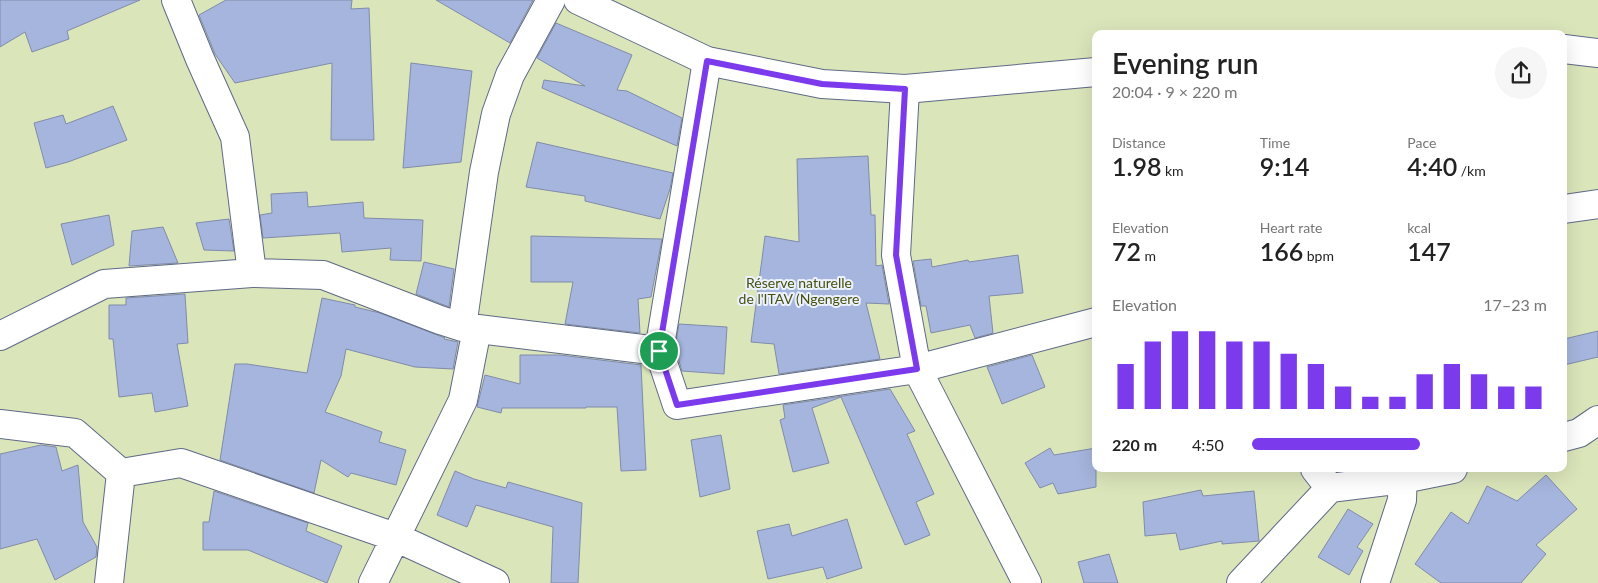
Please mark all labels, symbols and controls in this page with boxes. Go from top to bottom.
text: Evening run [1112,46,1258,80]
button: share [1495,47,1547,99]
text: 20:04 · 9 × 220 m [1112,82,1237,101]
text: Distance [1112,134,1166,151]
text: Time [1260,134,1290,151]
text: Pace [1407,134,1436,151]
text: 1.98 [1112,151,1161,181]
text: 9:14 [1260,151,1310,181]
text: 4:40 [1407,151,1457,181]
text: km [1161,162,1184,179]
text: /km [1457,162,1486,179]
text: Elevation [1112,219,1169,236]
text: Heart rate [1260,219,1322,236]
text: kcal [1407,219,1431,236]
text: 72 [1112,236,1141,266]
text: 166 [1260,236,1303,266]
text: 147 [1407,236,1451,266]
text: m [1141,247,1156,264]
text: bpm [1303,247,1334,264]
park label: Réserve naturelle de l'ITAV (Ngengere [739,274,859,307]
text: Elevation [1112,295,1177,314]
text: 17–23 m [1483,295,1547,314]
pin [638,330,680,372]
icon: arrive [645,337,673,365]
text: 220 m [1112,435,1157,454]
text: 4:50 [1192,435,1224,454]

